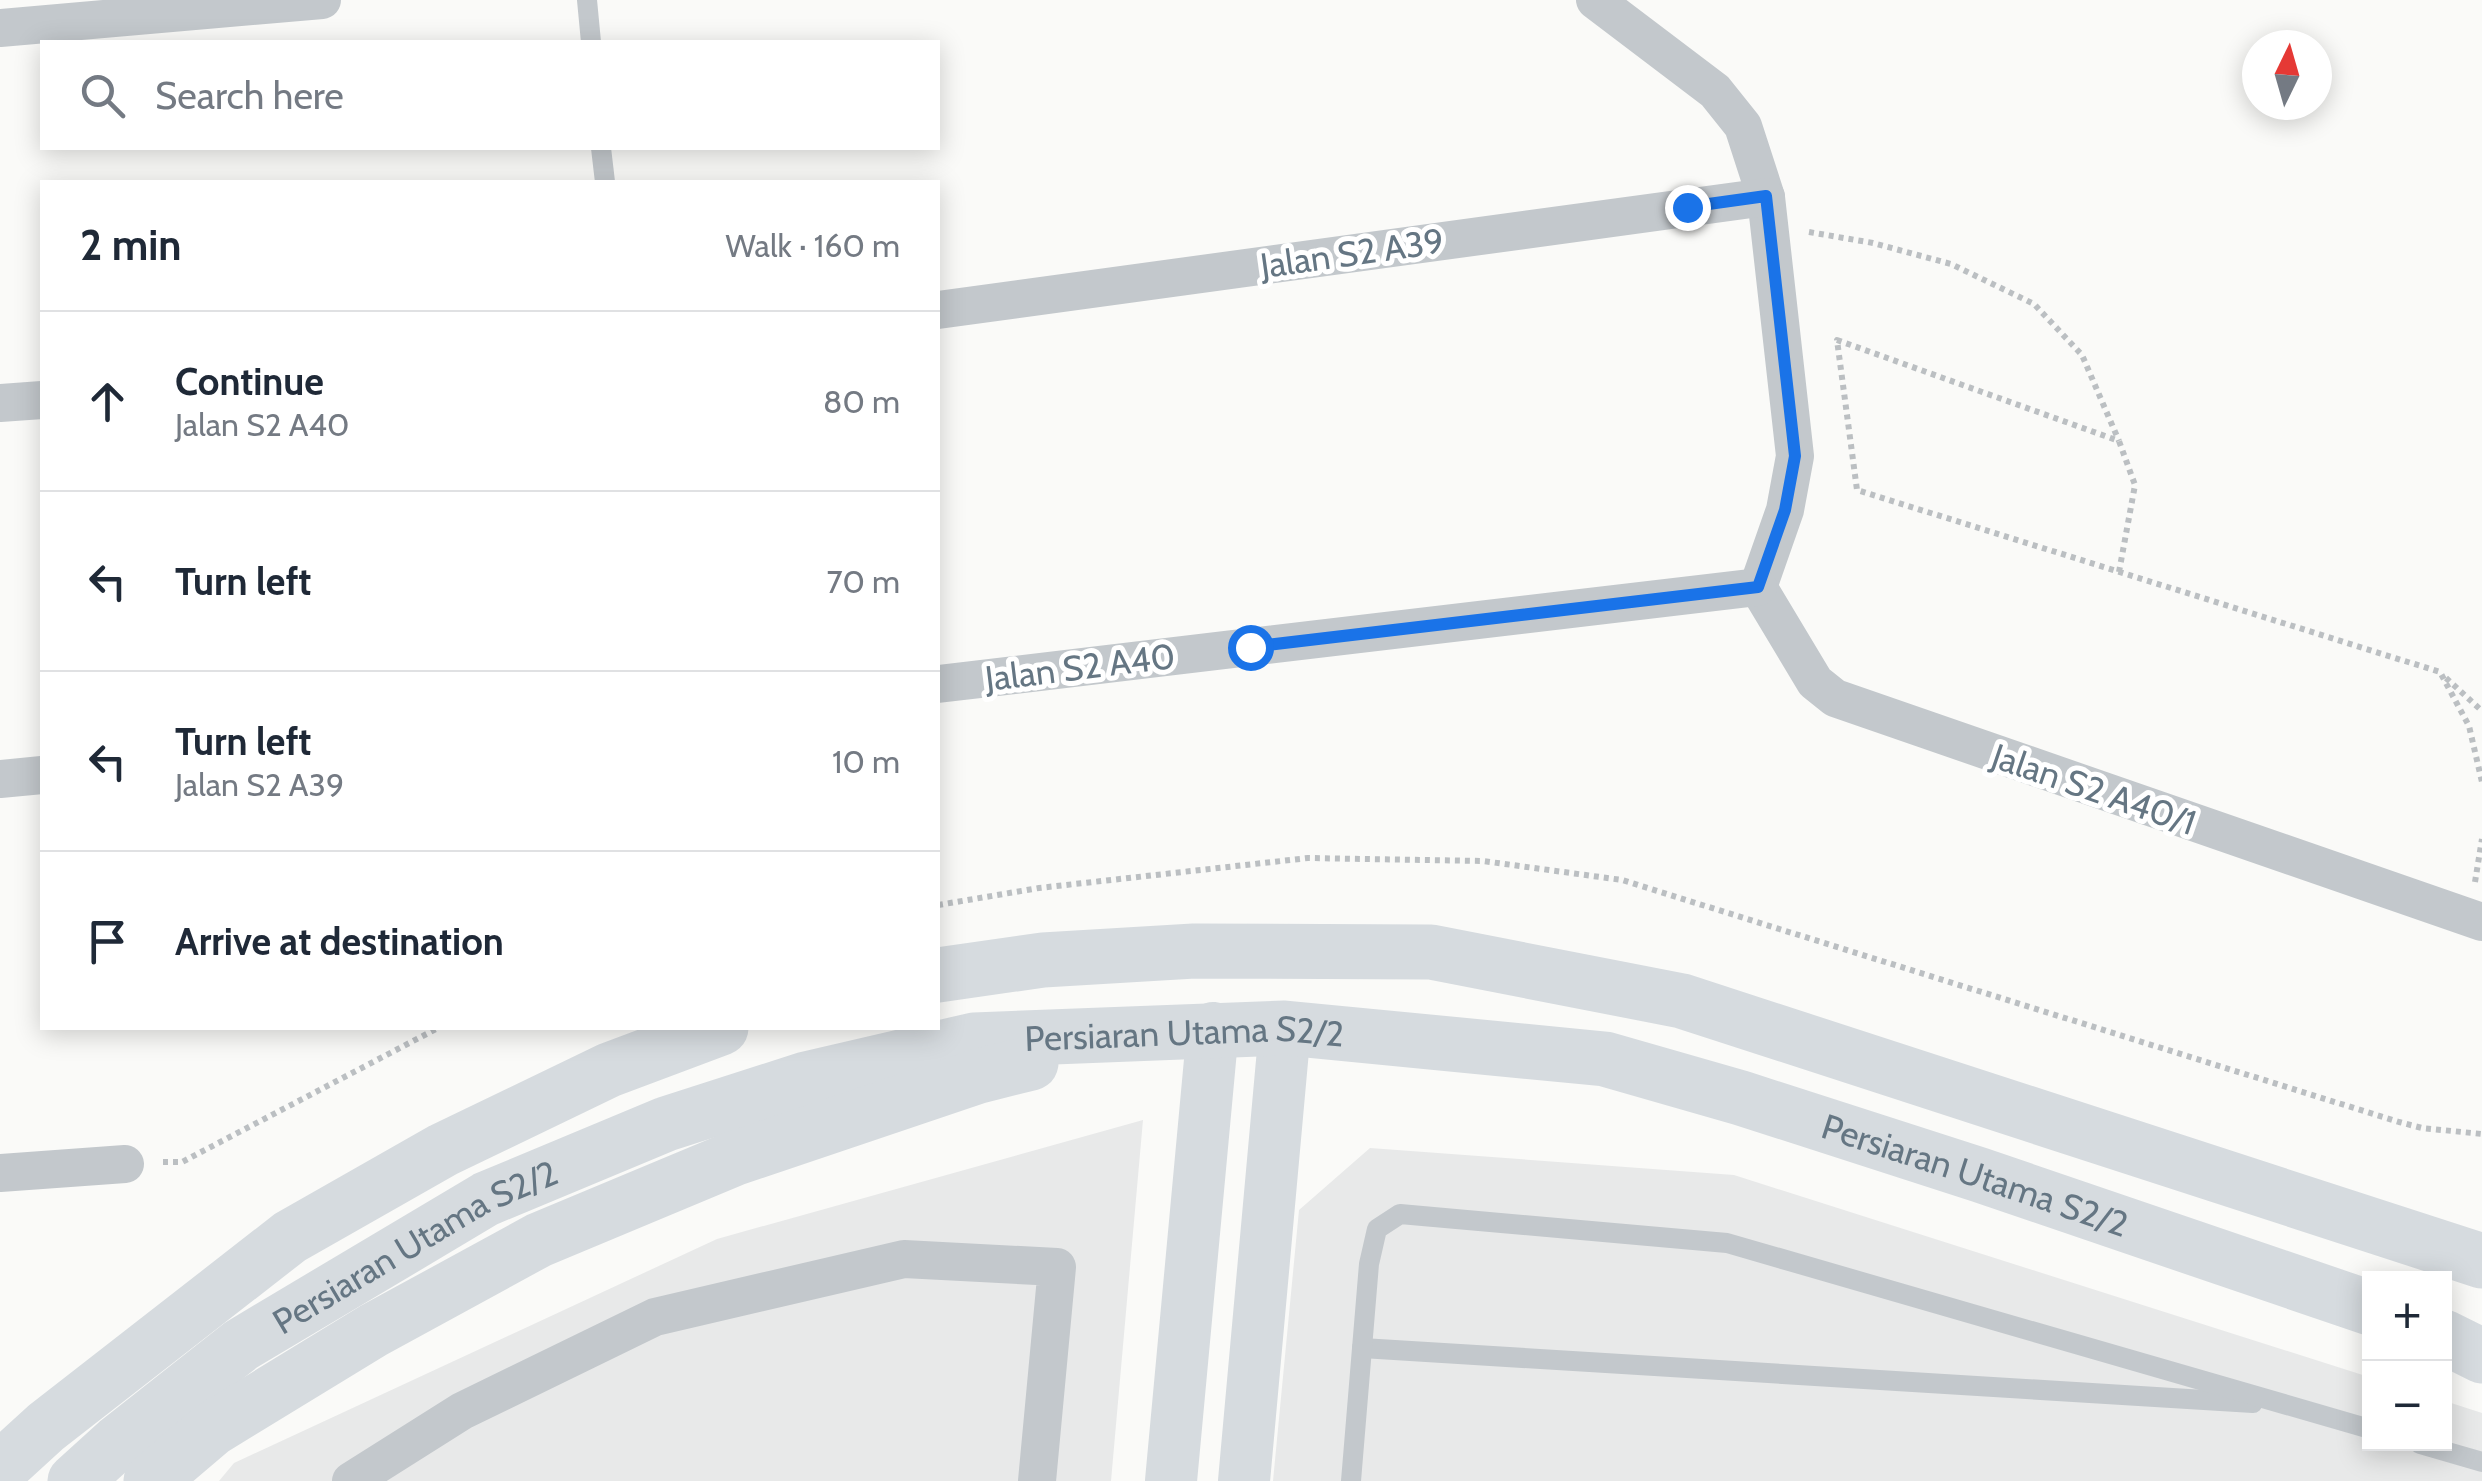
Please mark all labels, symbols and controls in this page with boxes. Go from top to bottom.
north arrow [2242,30,2332,120]
search box [40,40,940,150]
icon: search [75,68,130,123]
text: Search here [155,72,344,119]
route end [1665,185,1711,231]
text: 2 min [80,219,181,271]
street label: Jalan S2 A39 [1256,219,1447,287]
text: Walk · 160 m [726,226,900,265]
text: Continue [175,358,324,405]
icon: ahead [80,374,135,429]
text: 80 m [823,382,900,421]
text: Jalan S2 A40 [175,405,349,444]
icon: left [80,554,135,609]
text: Turn left [175,558,311,605]
text: 70 m [827,562,900,601]
route start [1228,625,1274,671]
street label: Jalan S2 A40 [982,634,1177,700]
text: Turn left [175,718,311,765]
icon: left [80,734,135,789]
street label: Jalan S2 A40/1 [1985,734,2202,844]
text: 10 m [832,742,900,781]
text: Jalan S2 A39 [175,765,344,804]
icon: arrive [80,914,135,969]
text: Arrive at destination [175,918,504,965]
street label: Persiaran Utama S2/2 [1024,1006,1346,1060]
street label: Persiaran Utama S2/2 [1817,1104,2134,1245]
street label: Persiaran Utama S2/2 [265,1150,564,1343]
map controls [2362,1271,2452,1451]
button: + [2362,1271,2452,1361]
button: − [2362,1361,2452,1451]

